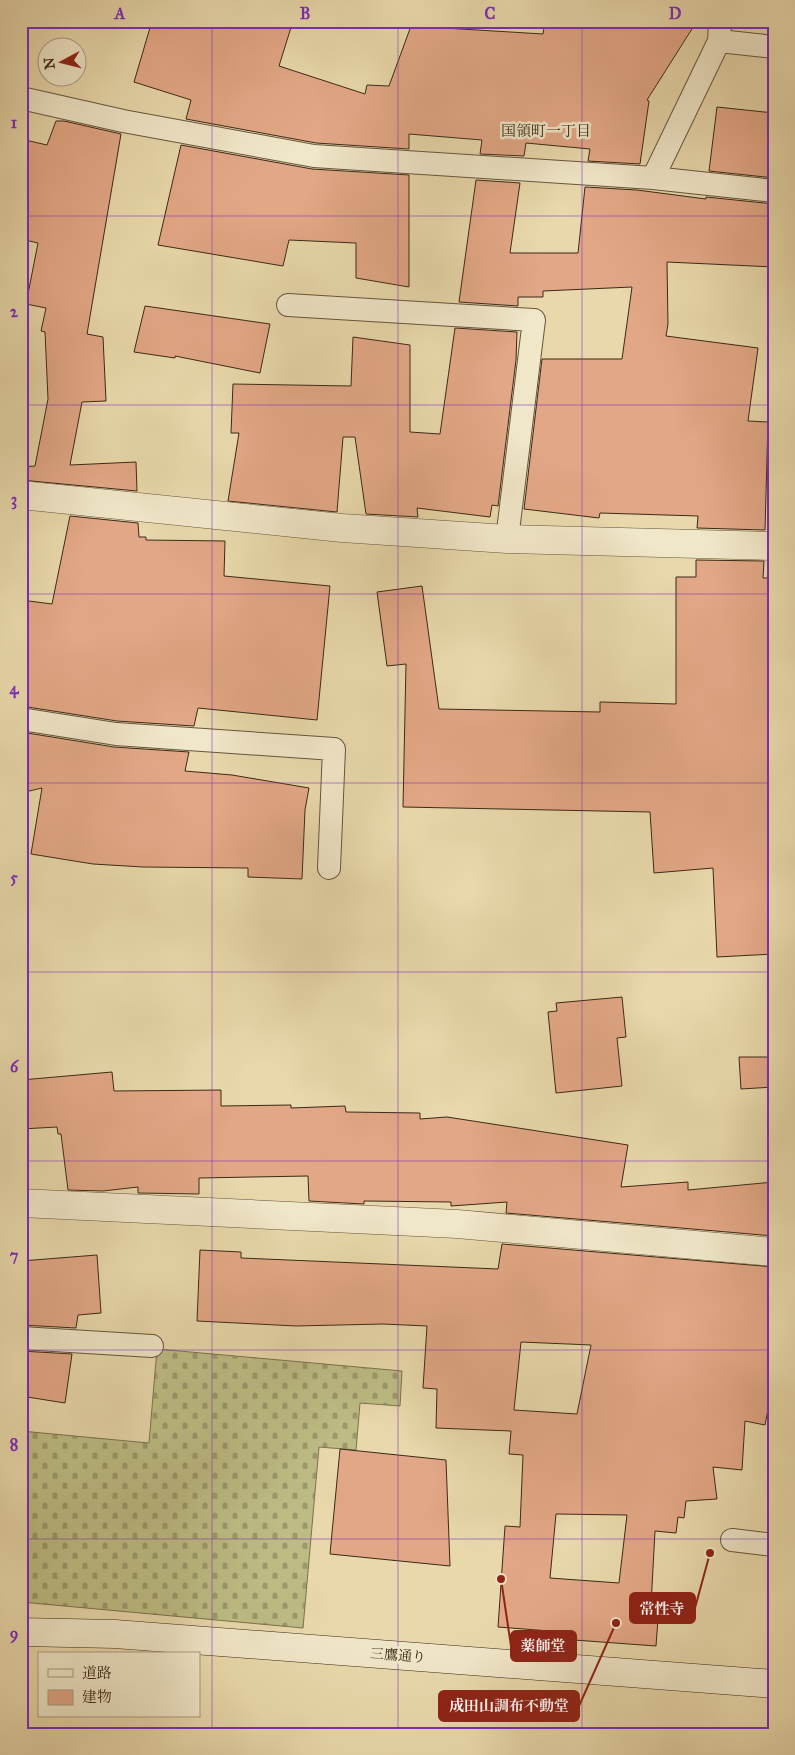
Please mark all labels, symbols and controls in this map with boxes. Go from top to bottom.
text: A [114,4,126,23]
text: B [300,4,310,23]
text: C [485,4,496,23]
text: D [669,4,682,23]
north arrow [38,38,88,88]
text: N [40,56,59,70]
text: 1 [11,113,18,132]
district label: 国領町一丁目 [501,122,591,140]
text: 2 [10,302,19,321]
text: 3 [11,490,17,510]
text: 4 [10,679,20,699]
text: 5 [10,868,18,887]
text: 6 [10,1057,19,1076]
text: 7 [10,1246,19,1265]
text: 8 [10,1435,18,1454]
callout: 常性寺 [630,1593,695,1623]
text: 常性寺 [639,1600,685,1618]
text: 9 [10,1624,18,1644]
callout: 薬師堂 [511,1631,576,1661]
text: 薬師堂 [520,1637,566,1655]
street label: 三鷹通り [369,1645,426,1666]
legend [38,1652,200,1718]
text: 道路 [82,1664,112,1682]
text: 建物 [82,1688,112,1706]
callout: 成田山調布不動堂 [439,1691,579,1721]
text: 成田山調布不動堂 [449,1697,569,1715]

